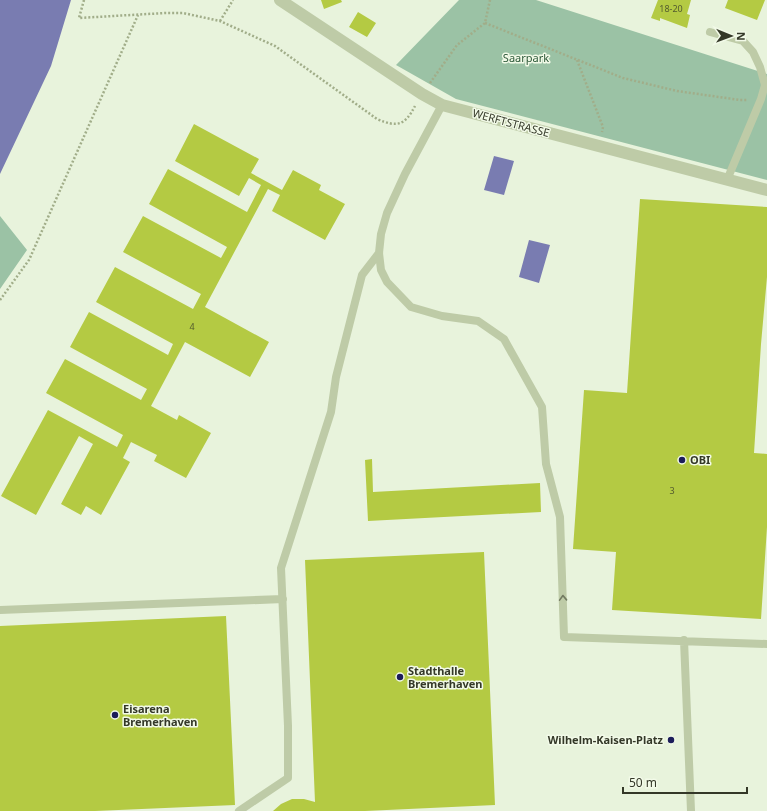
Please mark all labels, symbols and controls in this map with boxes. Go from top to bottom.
house number: 18-20 [659,2,683,15]
north arrow [711,16,751,56]
text: N [734,32,749,41]
park label: Saarpark [503,50,549,65]
street label: WERFTSTRASSE [471,105,551,140]
house number: 4 [189,320,195,333]
place label: OBI [690,452,710,467]
marker: OBI [677,455,687,465]
house number: 3 [669,484,675,497]
one-way arrow [558,595,567,601]
place label: Stadthalle Bremerhaven [408,663,483,691]
marker: Stadthalle Bremerhaven [395,672,405,682]
place label: Eisarena Bremerhaven [123,701,198,729]
marker: Eisarena Bremerhaven [110,710,120,720]
place label: Wilhelm-Kaisen-Platz [548,732,664,747]
marker: Wilhelm-Kaisen-Platz [666,735,676,745]
scale bar [623,769,747,795]
text: 50 m [629,774,657,791]

